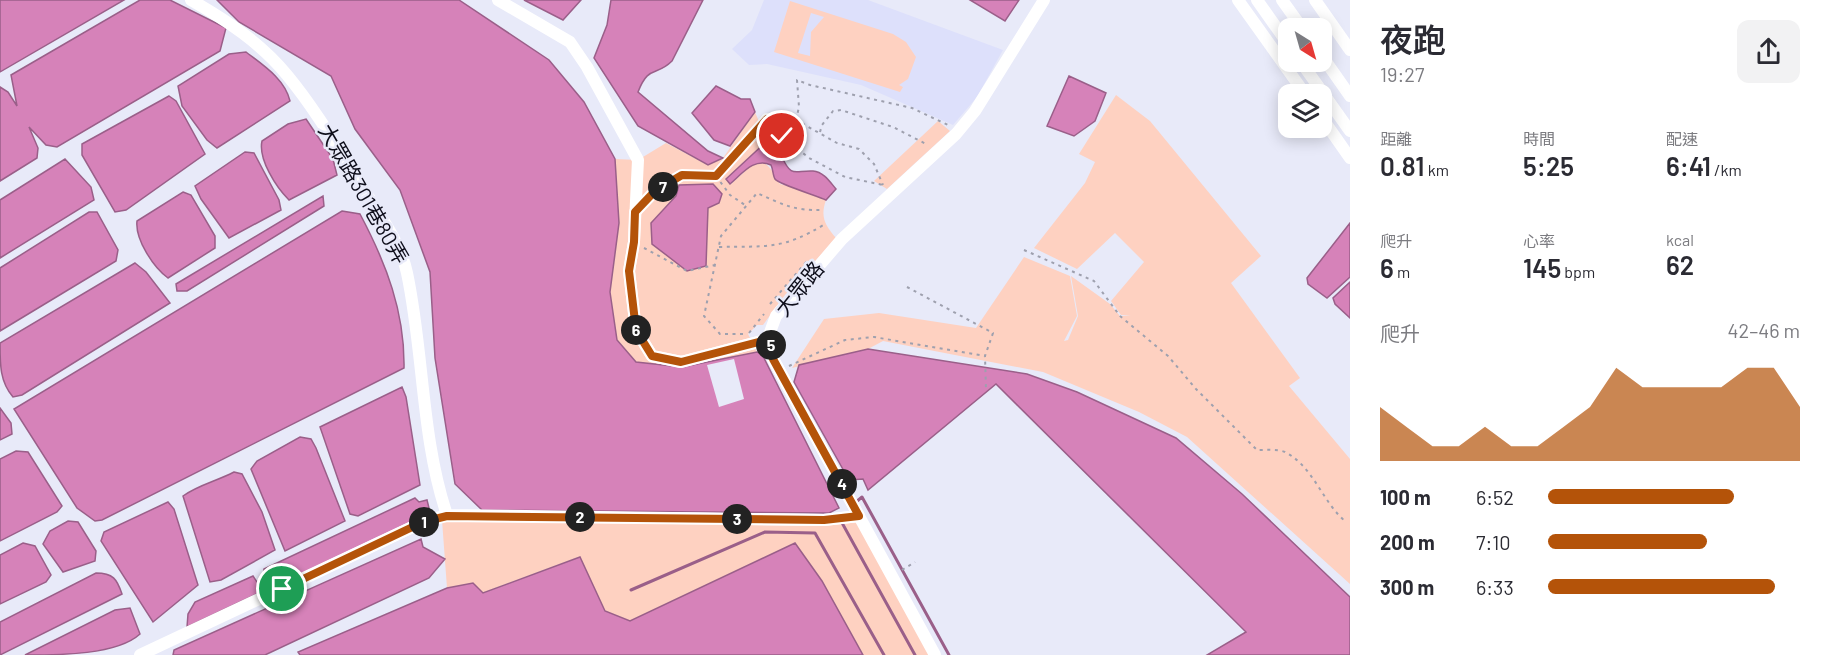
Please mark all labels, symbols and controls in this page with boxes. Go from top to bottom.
north arrow [1278,18,1332,72]
map controls [1278,18,1332,138]
text: 夜跑 [1380,19,1446,59]
button: share [1737,20,1800,83]
text: 19:27 [1380,62,1424,86]
button: layers [1278,84,1332,138]
pin [756,110,807,161]
street label: 大眾路301巷80弄 [314,119,414,268]
icon: check [765,119,798,152]
text: 距離 [1380,129,1412,148]
text: 時間 [1523,129,1555,148]
text: 配速 [1666,129,1698,148]
text: 0.81 [1380,150,1424,181]
text: 5:25 [1523,150,1574,181]
text: 6:41 [1666,150,1711,181]
text: km [1424,160,1449,179]
text: /km [1711,160,1742,179]
pin: 7 [648,172,678,202]
text: 7 [659,177,667,196]
text: kcal [1666,230,1694,249]
text: 爬升 [1380,231,1412,250]
text: 心率 [1523,231,1555,250]
text: 62 [1666,249,1694,280]
text: 6 [1380,252,1394,283]
text: 145 [1523,252,1561,283]
street label: 大眾路 [769,256,828,320]
text: m [1394,262,1410,281]
text: bpm [1561,262,1595,281]
pin: 6 [621,315,651,345]
text: 42–46 m [1727,318,1800,342]
text: 6 [632,320,640,339]
text: 爬升 [1380,321,1420,345]
pin: 5 [756,330,786,360]
text: 5 [767,335,775,354]
pin: 4 [827,469,857,499]
text: 4 [837,474,847,493]
text: 100 m [1380,485,1431,509]
text: 6:52 [1476,485,1514,509]
pin: 2 [565,502,595,532]
pin: 3 [722,504,752,534]
pin: 1 [409,507,439,537]
text: 2 [576,507,584,526]
text: 3 [733,509,741,528]
text: 1 [421,512,427,531]
text: 200 m [1380,530,1435,554]
text: 7:10 [1476,530,1511,554]
pin [256,563,307,614]
icon: arrive [265,572,298,605]
text: 300 m [1380,575,1434,599]
text: 6:33 [1476,575,1514,599]

